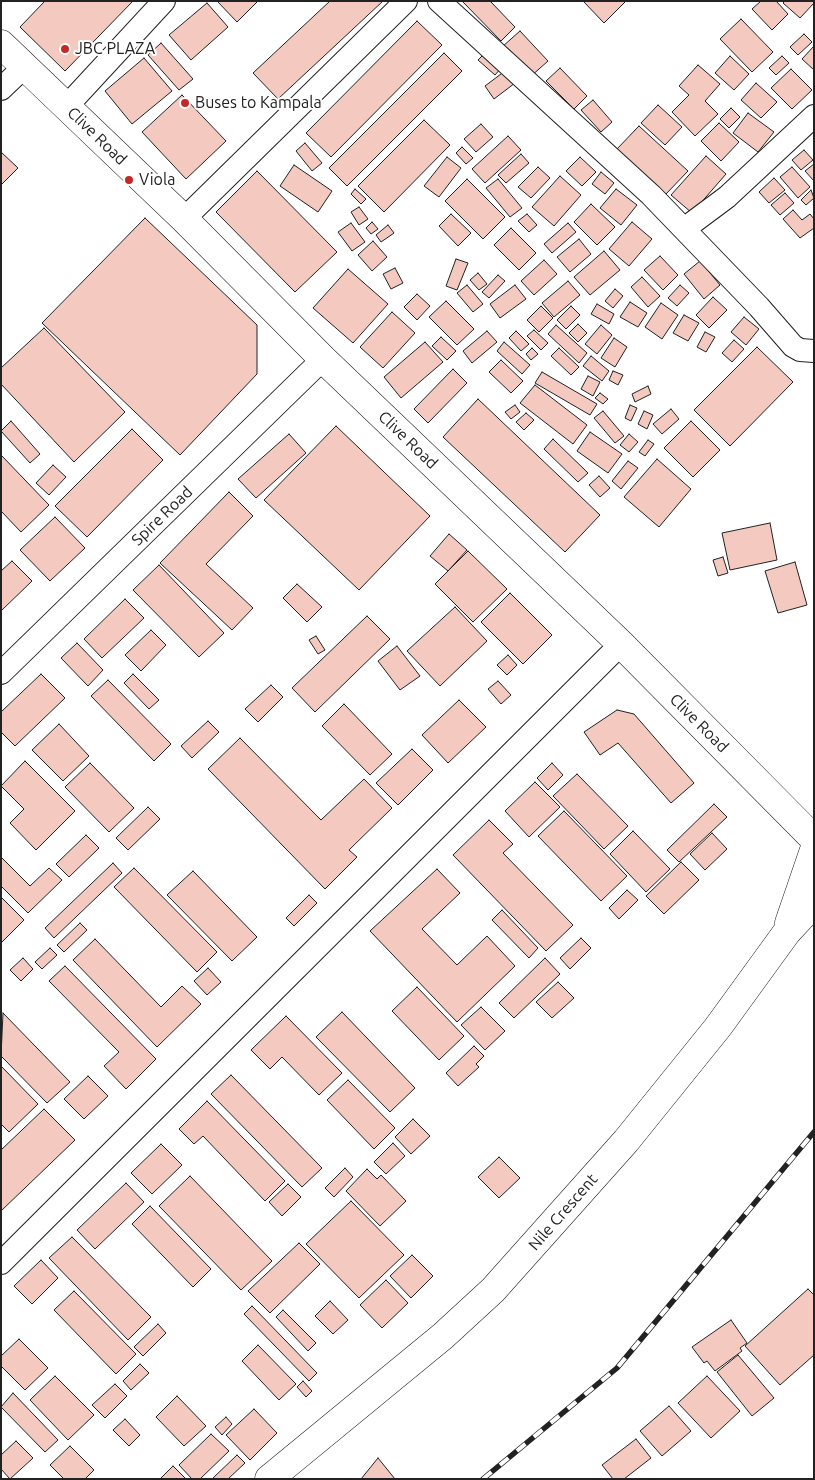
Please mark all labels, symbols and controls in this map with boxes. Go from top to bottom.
place label: JBC PLAZA [75,39,155,59]
marker: JBC PLAZA [59,43,71,55]
place label: Buses to Kampala [195,93,322,113]
marker: Buses to Kampala [179,97,191,109]
street label: Clive Road [63,103,131,169]
place label: Viola [139,170,175,190]
marker: Viola [123,174,135,186]
street label: Clive Road [374,407,442,473]
street label: Spire Road [128,482,196,550]
street label: Clive Road [666,690,732,756]
street label: Nile Crescent [525,1170,601,1254]

